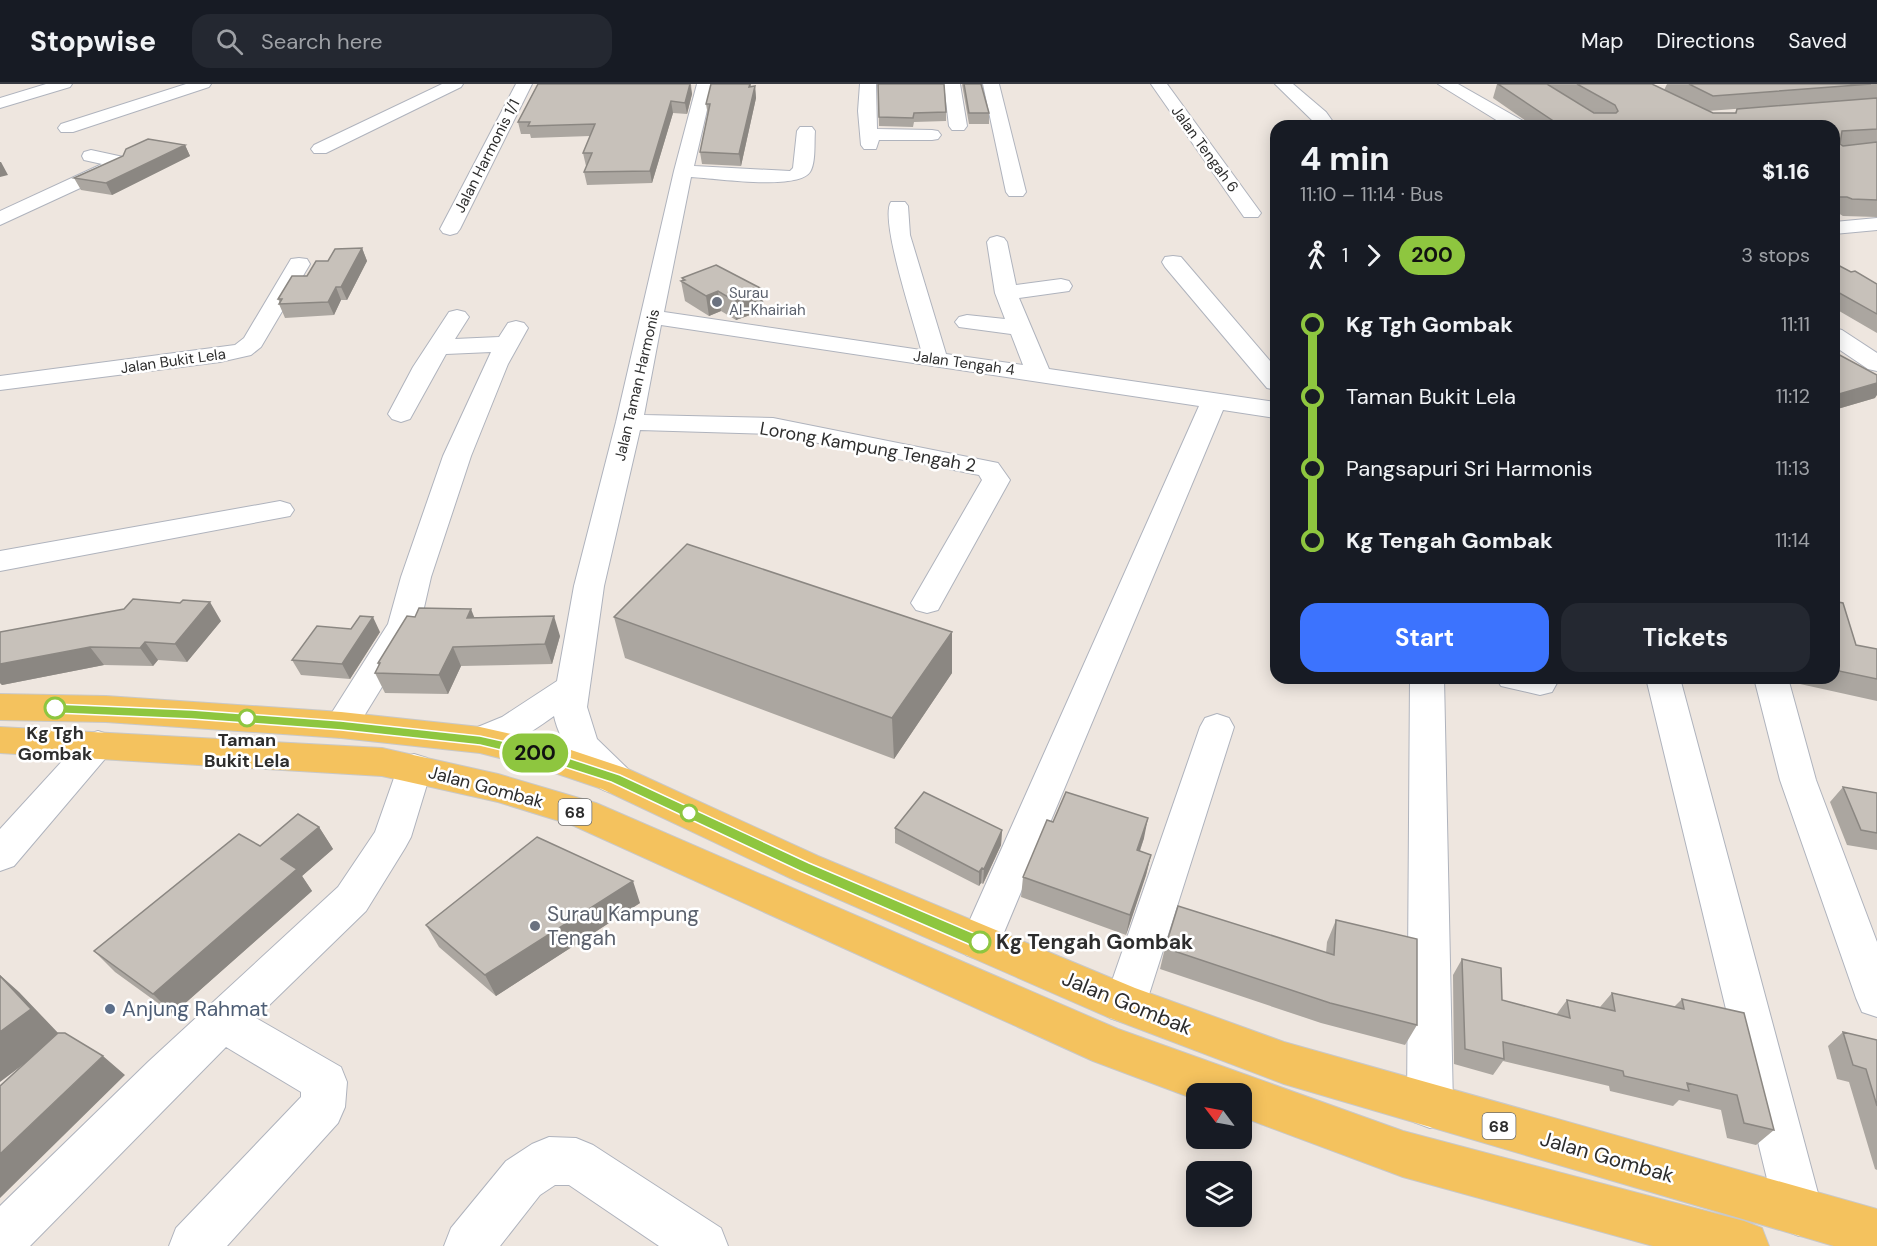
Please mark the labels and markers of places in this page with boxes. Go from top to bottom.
place label: Surau Al-Khairiah [729,283,806,320]
marker: Surau Al-Khairiah [710,295,724,309]
marker: Kg Tgh Gombak [44,697,66,719]
marker: Taman Bukit Lela [238,709,256,727]
place label: Kg Tgh Gombak [18,721,93,766]
place label: Taman Bukit Lela [204,728,290,773]
unlabelled marker [680,804,698,822]
place label: Surau Kampung Tengah [547,900,699,952]
marker: Surau Kampung Tengah [528,919,542,933]
place label: Kg Tengah Gombak [996,928,1193,956]
marker: Kg Tengah Gombak [969,931,991,953]
place label: Anjung Rahmat [122,995,268,1023]
marker: Anjung Rahmat [103,1002,117,1016]

